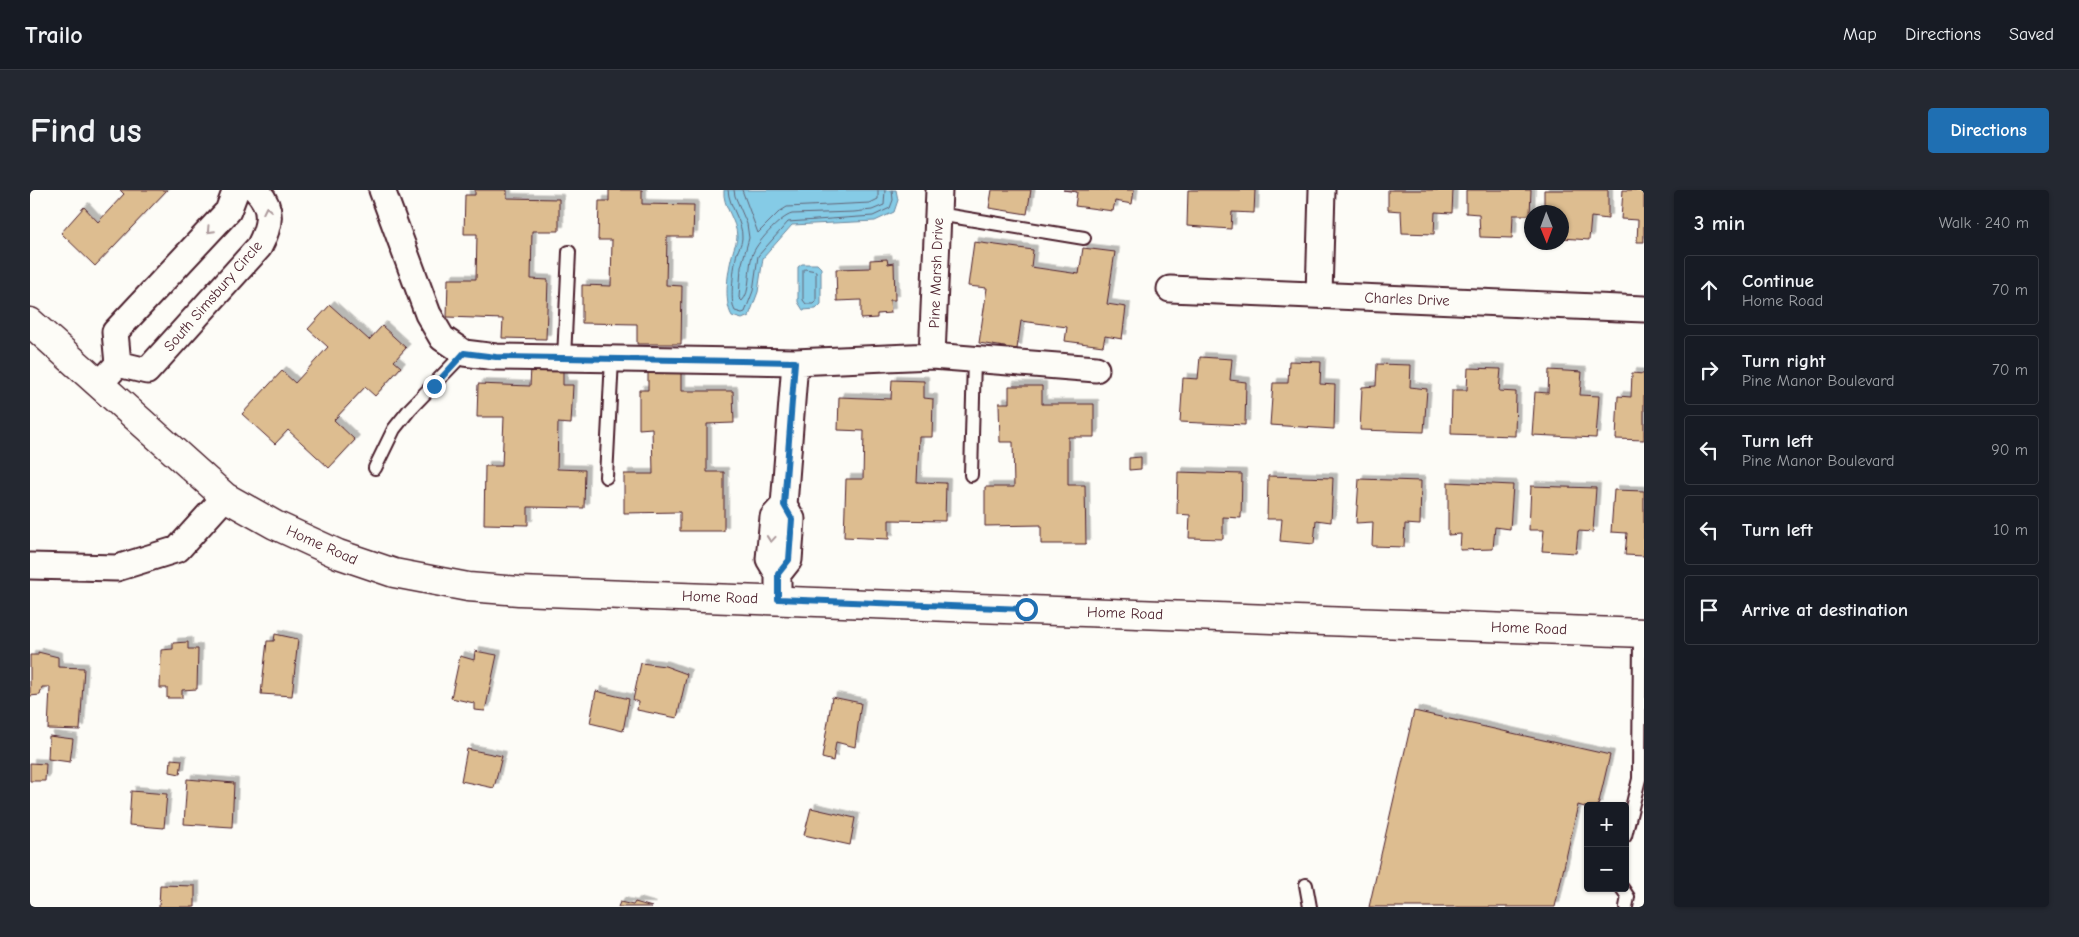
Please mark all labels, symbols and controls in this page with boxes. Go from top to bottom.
text: Trailo [25,21,83,49]
text: Map [1843,24,1877,45]
text: Directions [1905,24,1981,45]
text: Saved [2009,24,2054,45]
button: Directions [1928,108,2049,153]
text: Find us [30,110,142,151]
one-way arrow [263,205,273,214]
north arrow [1524,205,1569,250]
text: 3 min [1694,211,1745,235]
text: Walk · 240 m [1939,214,2029,232]
street label: Pine Marsh Drive [925,217,947,329]
one-way arrow [207,224,216,233]
street label: South Simsbury Circle [160,236,266,355]
text: Continue [1742,270,1814,292]
icon: ahead [1695,276,1723,304]
text: 70 m [1992,281,2028,299]
street label: Charles Drive [1364,289,1450,309]
text: Home Road [1742,292,1823,310]
text: Turn right [1742,350,1826,372]
icon: right [1695,356,1723,384]
text: 70 m [1992,361,2028,379]
text: Pine Manor Boulevard [1742,372,1895,390]
route end [423,375,446,398]
text: Turn left [1742,430,1813,452]
icon: left [1695,436,1723,464]
text: 90 m [1991,441,2028,459]
text: Pine Manor Boulevard [1742,452,1895,470]
icon: left [1695,516,1723,544]
text: Turn left [1742,519,1813,541]
street label: Home Road [284,521,360,569]
text: 10 m [1993,521,2028,539]
one-way arrow [766,535,777,543]
street label: Home Road [682,587,758,607]
icon: arrive [1695,596,1723,624]
route start [1015,598,1038,621]
text: Arrive at destination [1742,599,1908,621]
street label: Home Road [1087,603,1163,623]
street label: Home Road [1491,618,1567,638]
map controls [1584,802,1629,892]
button: + [1584,802,1629,847]
button: − [1584,847,1629,892]

